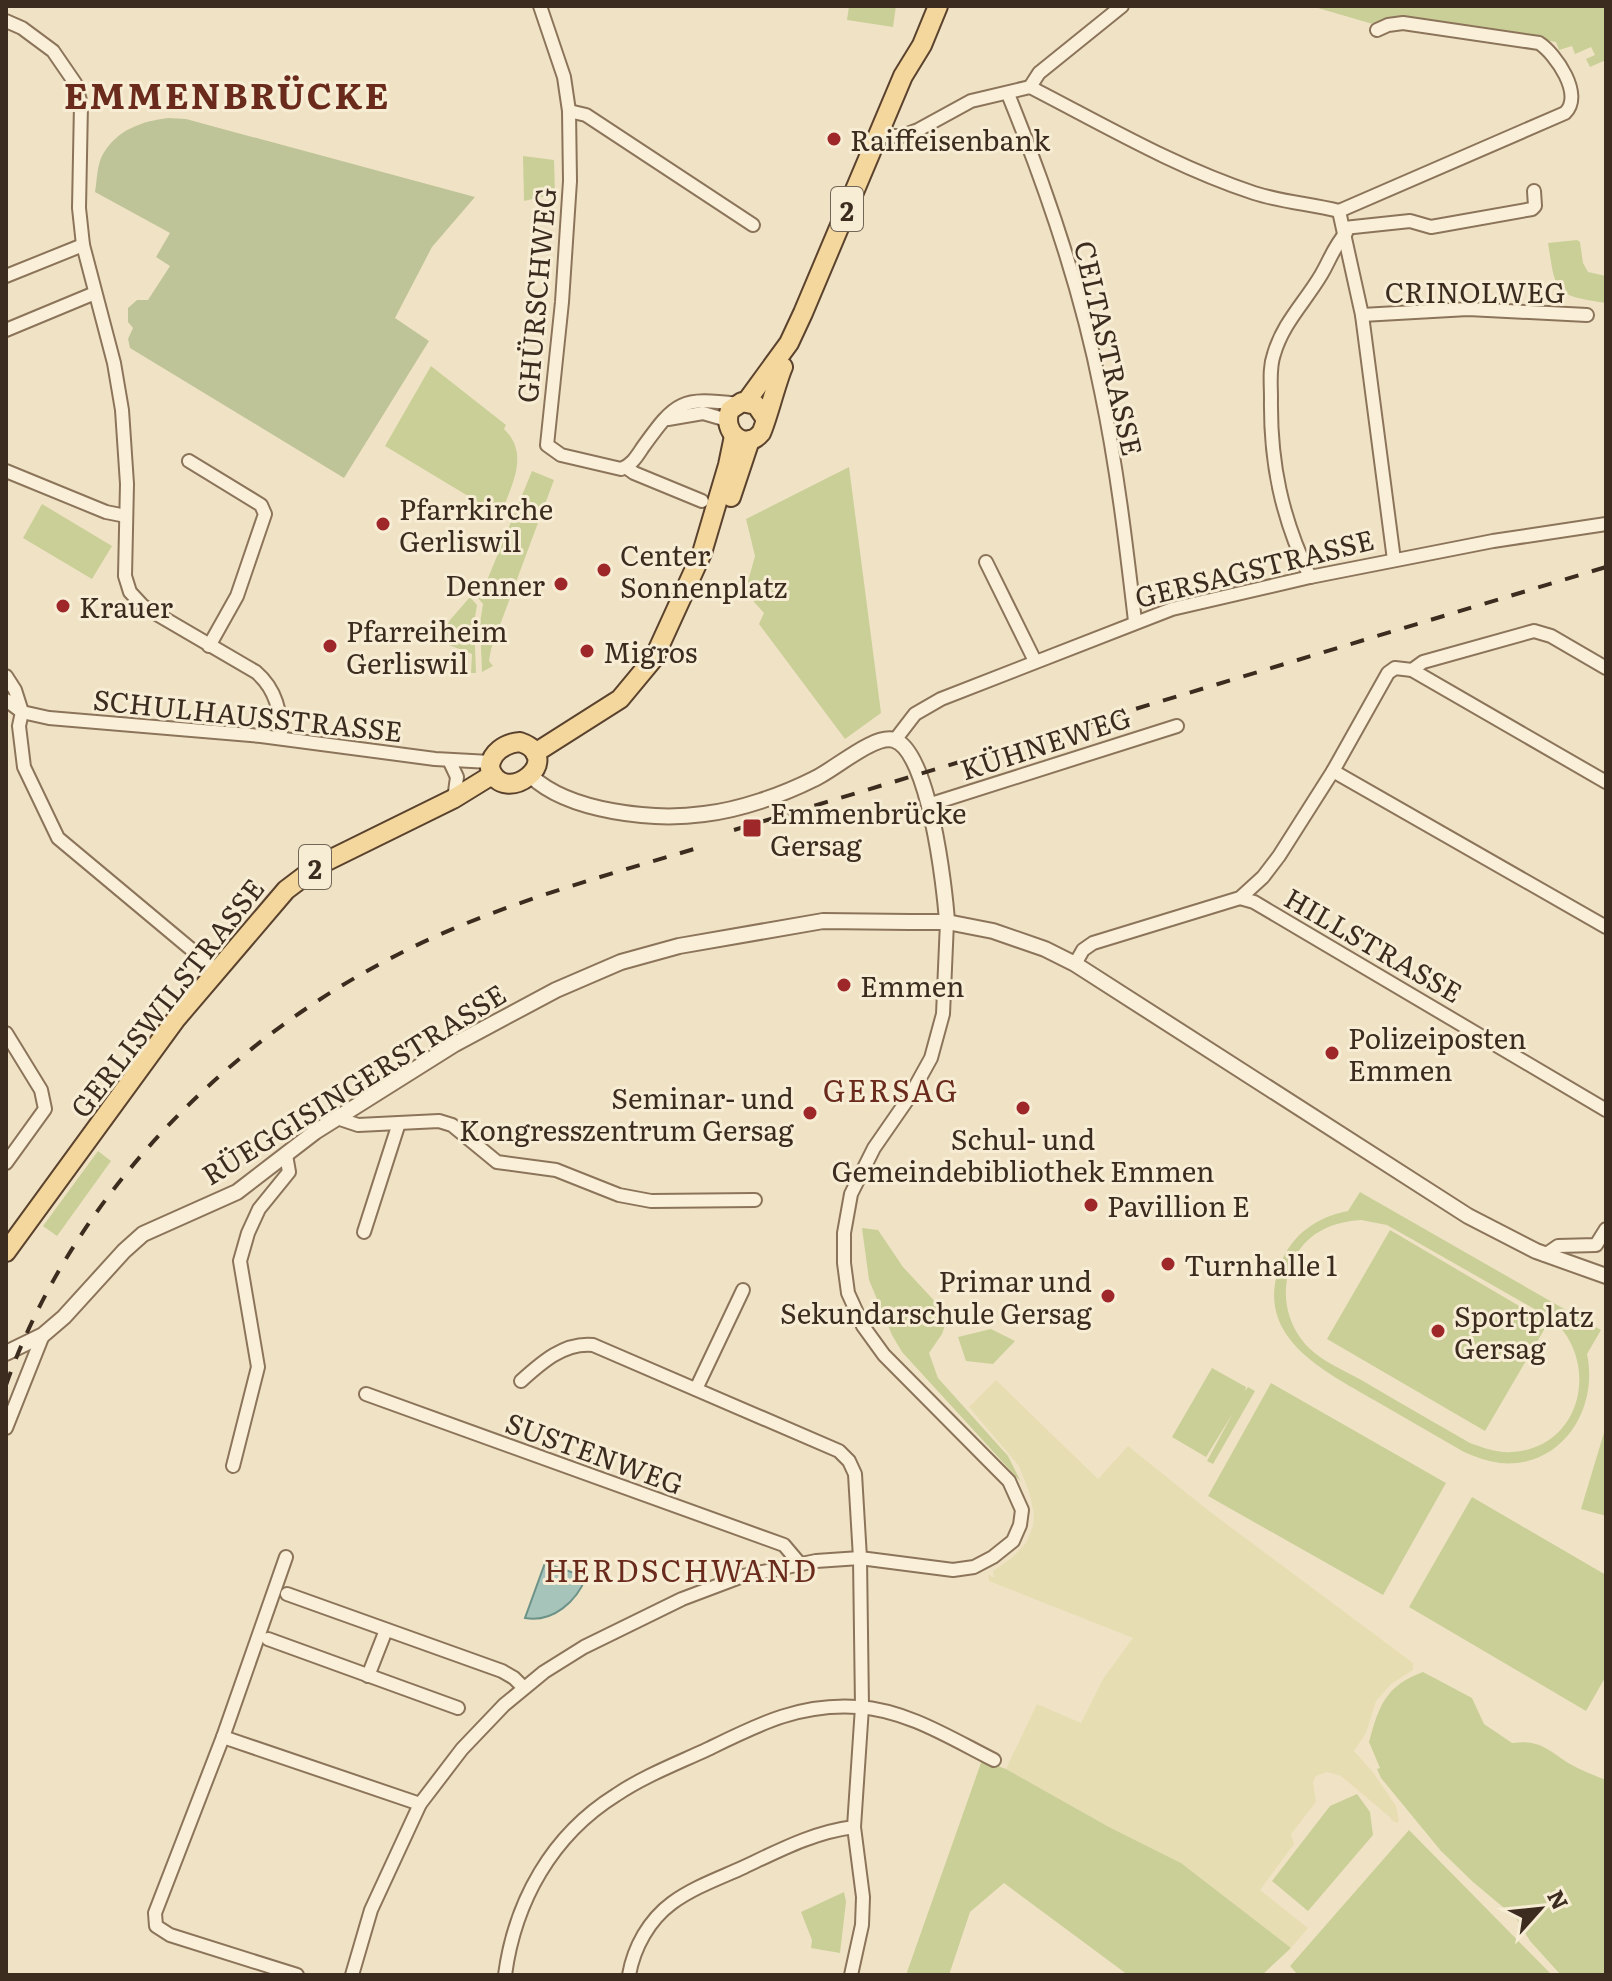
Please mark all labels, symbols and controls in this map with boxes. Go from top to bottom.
district label: EMMENBRÜCKE [64,67,390,120]
place label: Raiffeisenbank [850,118,1051,160]
marker: Raiffeisenbank [825,130,843,148]
street label: GHÜRSCHWEG [505,185,565,405]
road number: 2 [831,187,863,231]
street label: CELTASTRASSE [1065,236,1155,460]
street label: CRINOLWEG [1385,270,1565,312]
place label: Pfarrkirche Gerliswil [399,487,553,561]
marker: Pfarrkirche Gerliswil [374,515,392,533]
street label: GERSAGSTRASSE [1130,517,1378,617]
place label: Center Sonnenplatz [620,533,787,607]
marker: Center Sonnenplatz [595,561,613,579]
place label: Denner [445,563,546,605]
marker: Denner [552,575,570,593]
place label: Krauer [79,585,174,627]
marker: Krauer [54,597,72,615]
place label: Pfarreiheim Gerliswil [346,609,508,683]
place label: Migros [603,630,697,672]
marker: Pfarreiheim Gerliswil [321,637,339,655]
marker: Migros [578,642,596,660]
street label: SCHULHAUSSTRASSE [91,677,405,751]
street label: KÜHNEWEG [954,695,1136,789]
place label: Emmenbrücke Gersag [770,791,966,865]
marker: Emmenbrücke Gersag [741,817,763,839]
road number: 2 [299,845,331,889]
street label: GERLISWILSTRASSE [59,868,273,1126]
street label: HILLSTRASSE [1277,876,1471,1012]
place label: Emmen [860,964,965,1006]
street label: RÜEGGISINGERSTRASSE [193,972,513,1194]
marker: Emmen [835,976,853,994]
place label: Polizeiposten Emmen [1348,1016,1527,1090]
marker: Polizeiposten Emmen [1323,1044,1341,1062]
district label: GERSAG [823,1067,959,1111]
place label: Seminar- und Kongresszentrum Gersag [459,1076,794,1150]
marker: Schul- und Gemeindebibliothek Emmen [1014,1099,1032,1117]
marker: Seminar- und Kongresszentrum Gersag [801,1104,819,1122]
place label: Schul- und Gemeindebibliothek Emmen [831,1117,1215,1191]
place label: Pavillion E [1107,1184,1250,1226]
marker: Pavillion E [1082,1196,1100,1214]
place label: Turnhalle 1 [1184,1243,1337,1285]
marker: Turnhalle 1 [1159,1255,1177,1273]
place label: Primar und Sekundarschule Gersag [780,1259,1092,1333]
marker: Primar und Sekundarschule Gersag [1099,1287,1117,1305]
place label: Sportplatz Gersag [1454,1294,1594,1368]
marker: Sportplatz Gersag [1429,1322,1447,1340]
street label: SUSTENWEG [500,1400,690,1504]
district label: HERDSCHWAND [544,1547,818,1591]
north arrow [1500,1869,1580,1949]
text: N [1540,1884,1578,1915]

